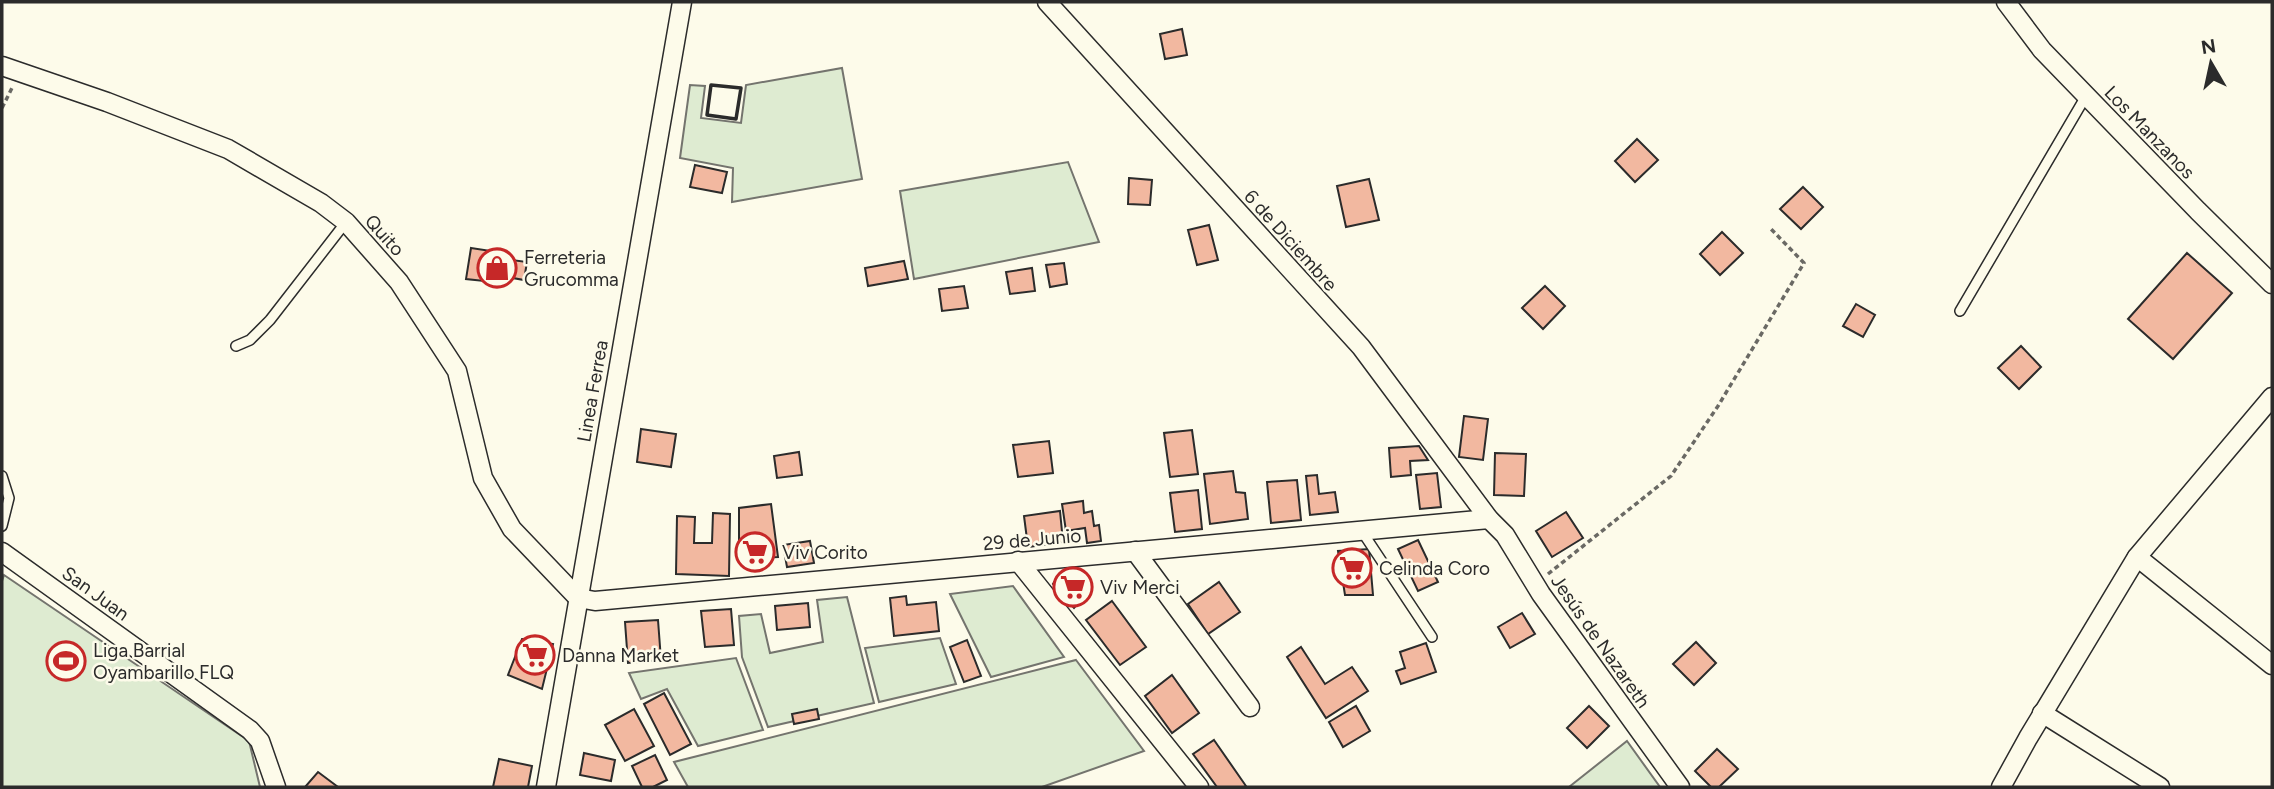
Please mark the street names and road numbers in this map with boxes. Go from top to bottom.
street label: Los Manzanos [2100,81,2200,184]
street label: 6 de Diciembre [1239,185,1342,296]
street label: Quito [360,210,409,261]
street label: Linea Ferrea [572,338,613,444]
street label: 29 de Junio [982,524,1082,555]
street label: San Juan [58,561,134,625]
street label: Jesús de Nazareth [1546,570,1655,712]

